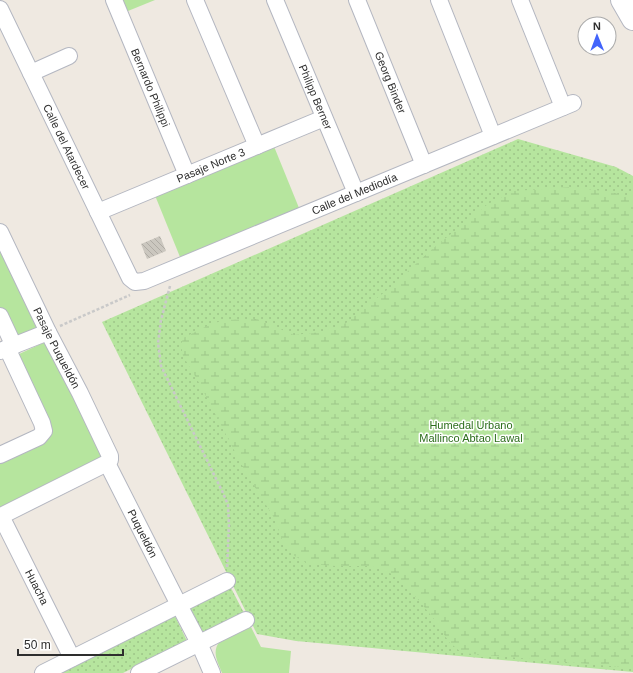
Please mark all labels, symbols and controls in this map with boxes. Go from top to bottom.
north arrow [577,16,617,56]
text: N [593,20,601,32]
street label: Bernardo Philippi [129,47,172,129]
street label: Georg Binder [373,50,408,115]
street label: Philipp Berner [297,63,335,131]
street label: Calle del Atardecer [41,102,92,192]
street label: Pasaje Norte 3 [175,146,247,185]
street label: Calle del Mediodía [310,170,400,217]
street label: Pasaje Puqueldón [31,305,82,390]
park label: Humedal Urbano Mallinco Abtao Lawal [419,419,523,444]
street label: Puqueldón [125,507,160,560]
street label: Huacha [23,567,51,607]
scale bar [18,631,123,657]
text: 50 m [24,638,51,652]

